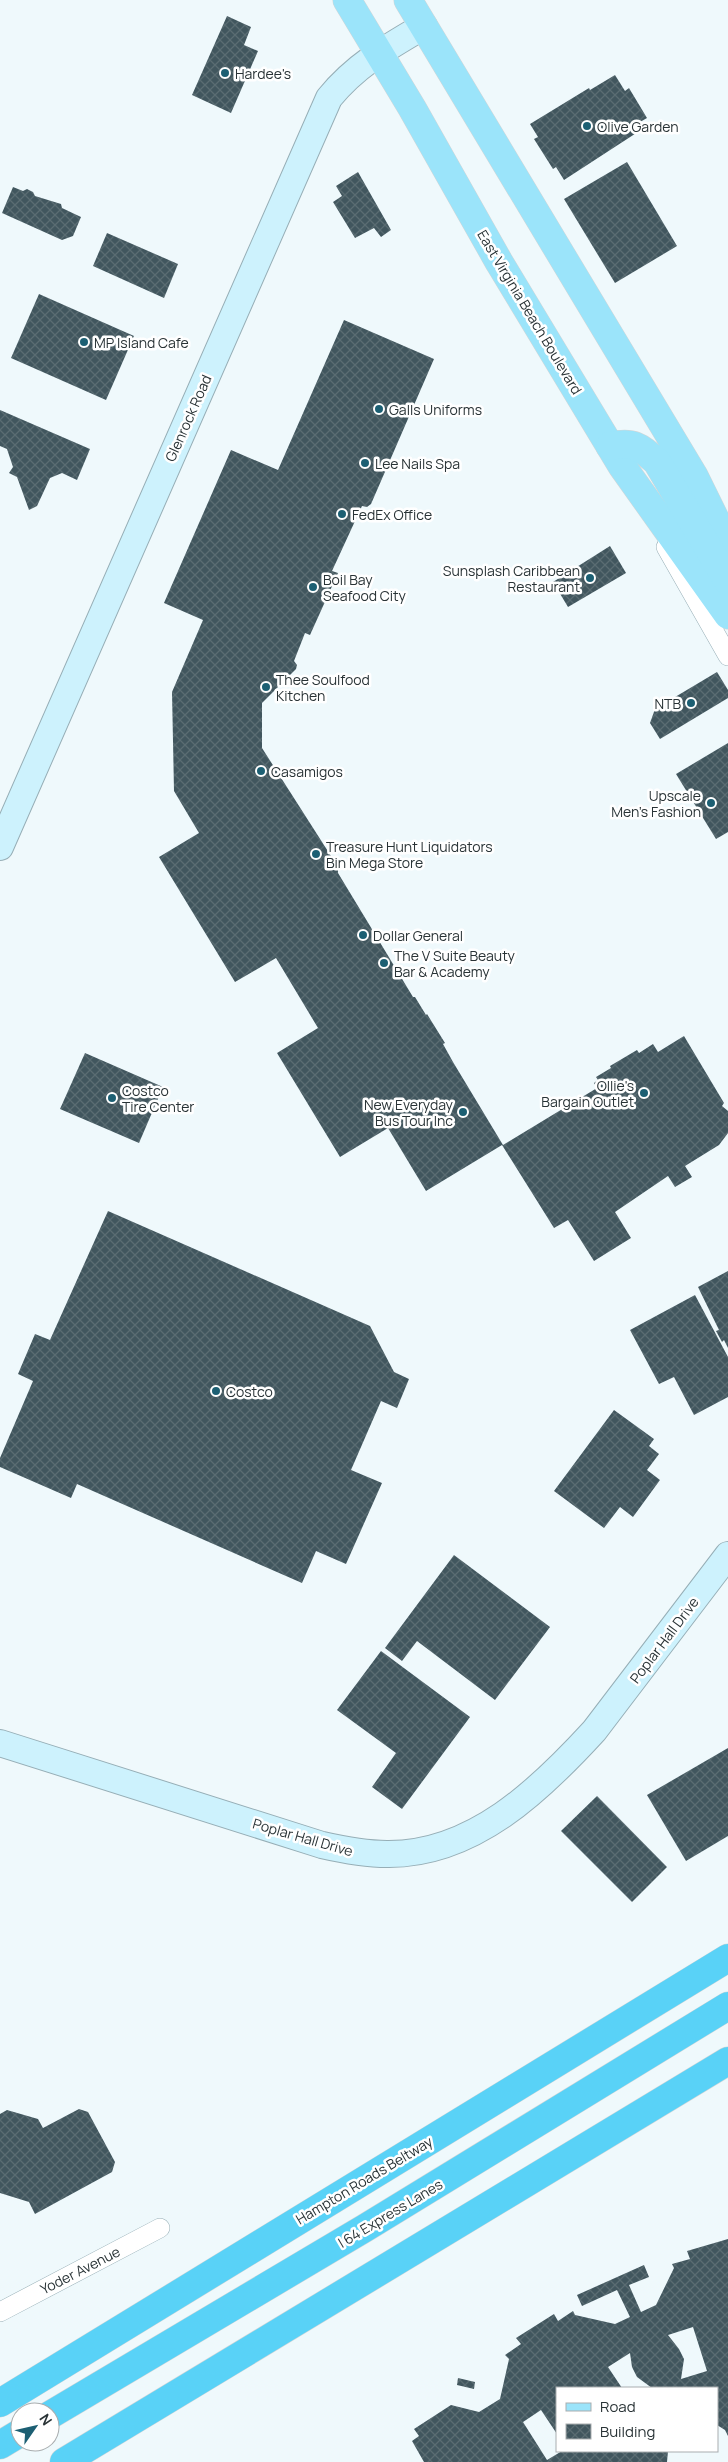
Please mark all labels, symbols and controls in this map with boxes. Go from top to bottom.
place label: Hardee's [235,64,291,83]
marker: Hardee's [219,67,231,79]
place label: Olive Garden [597,117,679,136]
marker: Olive Garden [581,120,593,132]
street label: East Virginia Beach Boulevard [473,226,587,398]
place label: MP Island Cafe [94,333,189,352]
marker: MP Island Cafe [78,336,90,348]
street label: Glenrock Road [160,372,216,464]
place label: Galls Uniforms [389,400,482,419]
marker: Galls Uniforms [373,403,385,415]
place label: Lee Nails Spa [375,454,460,473]
marker: Lee Nails Spa [359,457,371,469]
place label: FedEx Office [352,505,432,524]
marker: FedEx Office [336,508,348,520]
place label: Sunsplash Caribbean Restaurant [443,561,580,596]
place label: Boil Bay Seafood City [323,570,406,605]
marker: Sunsplash Caribbean Restaurant [584,572,596,584]
marker: Boil Bay Seafood City [307,581,319,593]
place label: Thee Soulfood Kitchen [276,670,370,705]
marker: Thee Soulfood Kitchen [260,681,272,693]
place label: NTB [654,694,681,713]
marker: NTB [685,697,697,709]
place label: Casamigos [271,762,343,781]
marker: Casamigos [255,765,267,777]
place label: Upscale Men's Fashion [611,786,701,821]
marker: Upscale Men's Fashion [705,797,717,809]
place label: Treasure Hunt Liquidators Bin Mega Store [326,837,493,872]
marker: Treasure Hunt Liquidators Bin Mega Store [310,848,322,860]
place label: Dollar General [373,926,463,945]
marker: Dollar General [357,929,369,941]
place label: The V Suite Beauty Bar & Academy [394,946,516,981]
marker: The V Suite Beauty Bar & Academy [378,957,390,969]
place label: Ollie's Bargain Outlet [541,1076,634,1111]
place label: Costco Tire Center [122,1081,194,1116]
marker: Ollie's Bargain Outlet [638,1087,650,1099]
marker: Costco Tire Center [106,1092,118,1104]
place label: New Everyday Bus Tour Inc [364,1095,454,1130]
marker: New Everyday Bus Tour Inc [457,1106,469,1118]
place label: Costco [226,1382,273,1401]
marker: Costco [210,1385,222,1397]
street label: Poplar Hall Drive [625,1593,703,1687]
street label: Poplar Hall Drive [251,1814,355,1860]
street label: Hampton Roads Beltway [292,2131,436,2228]
street label: I 64 Express Lanes [334,2174,446,2252]
street label: Yoder Avenue [37,2242,123,2298]
legend [556,2387,718,2452]
text: Road [600,2396,636,2417]
north arrow [10,2402,60,2452]
text: N [36,2410,57,2429]
text: Building [600,2421,655,2442]

